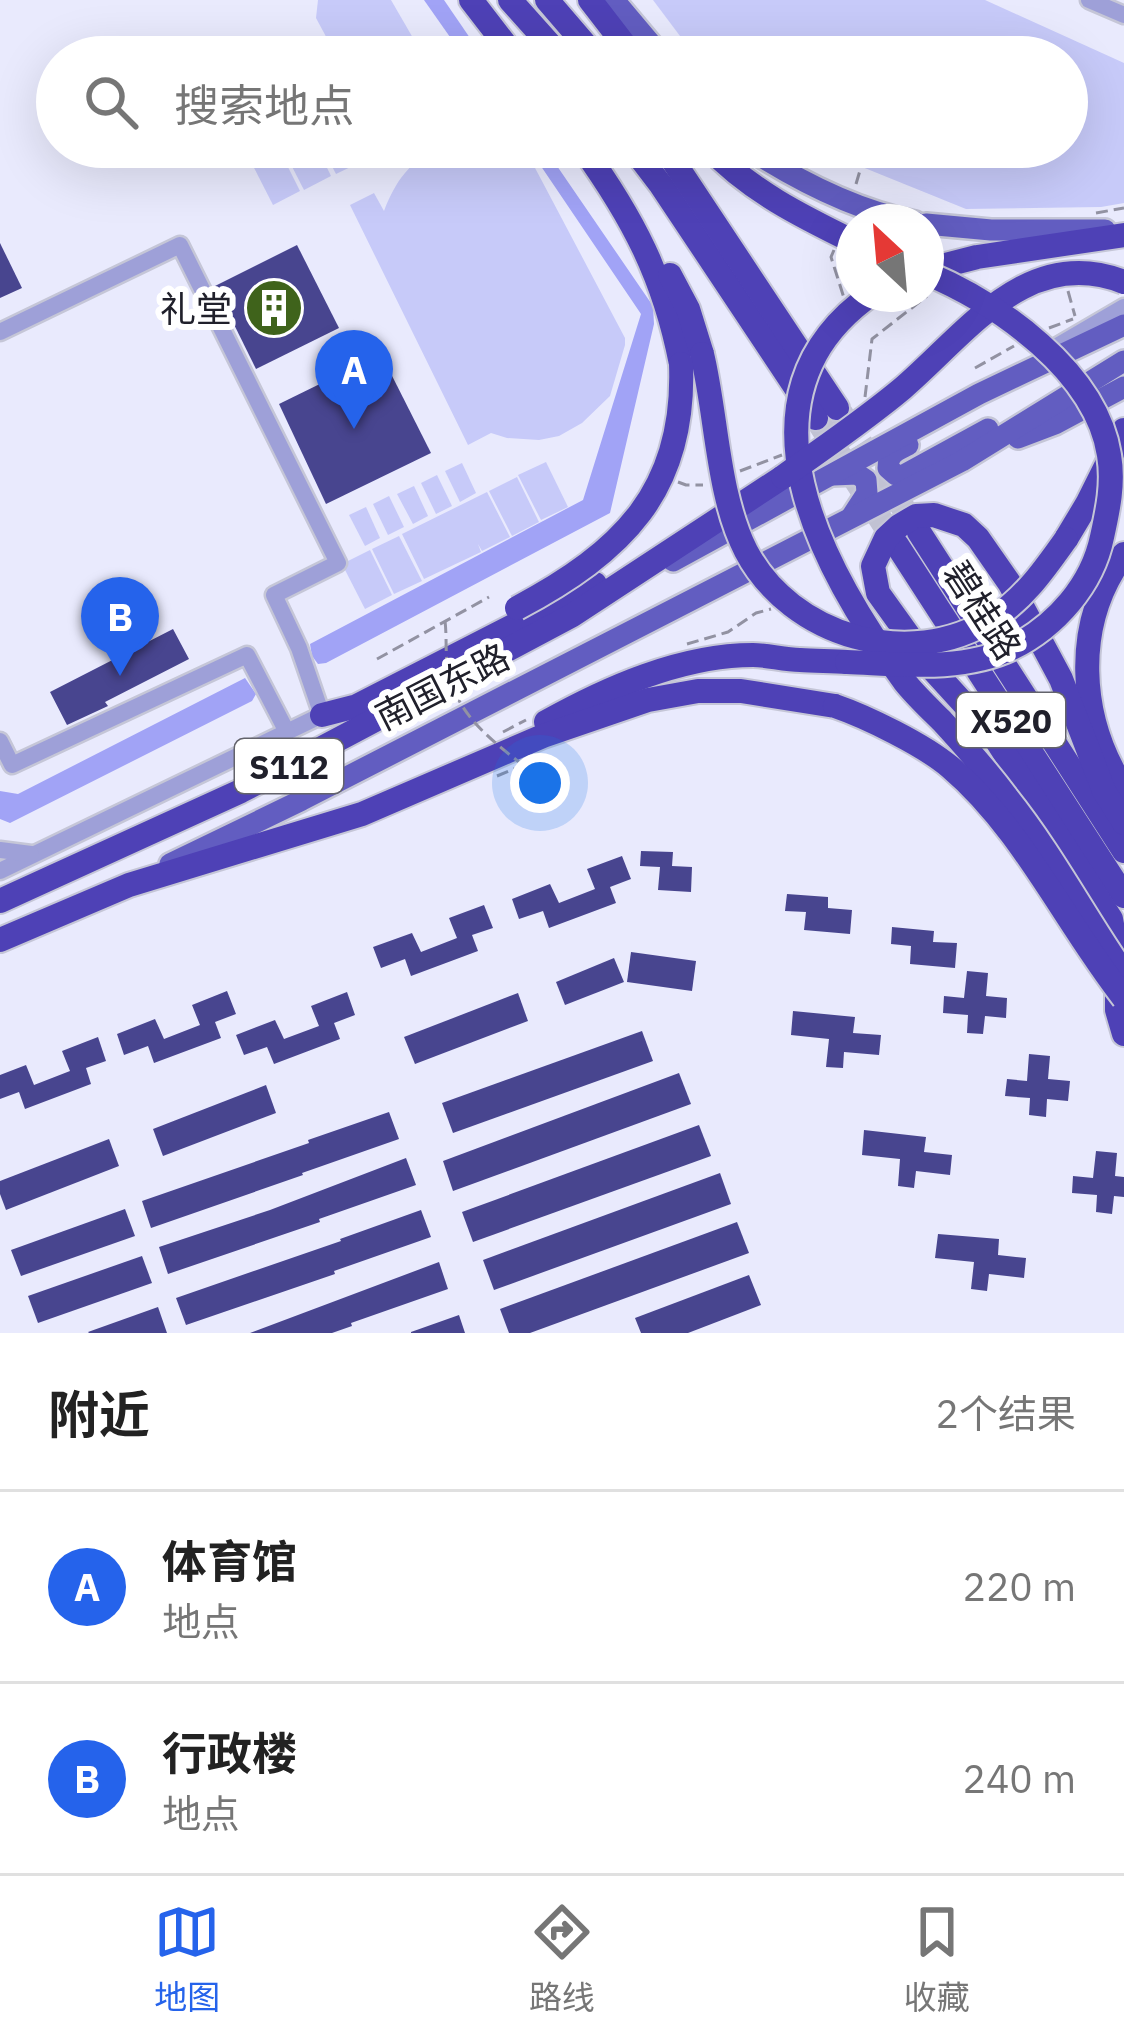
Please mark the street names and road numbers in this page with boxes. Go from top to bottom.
street label: 碧桂路 [934,552,1032,668]
street label: 南国东路 [367,632,517,740]
road number: X520 [957,693,1065,747]
road number: S112 [235,739,343,793]

